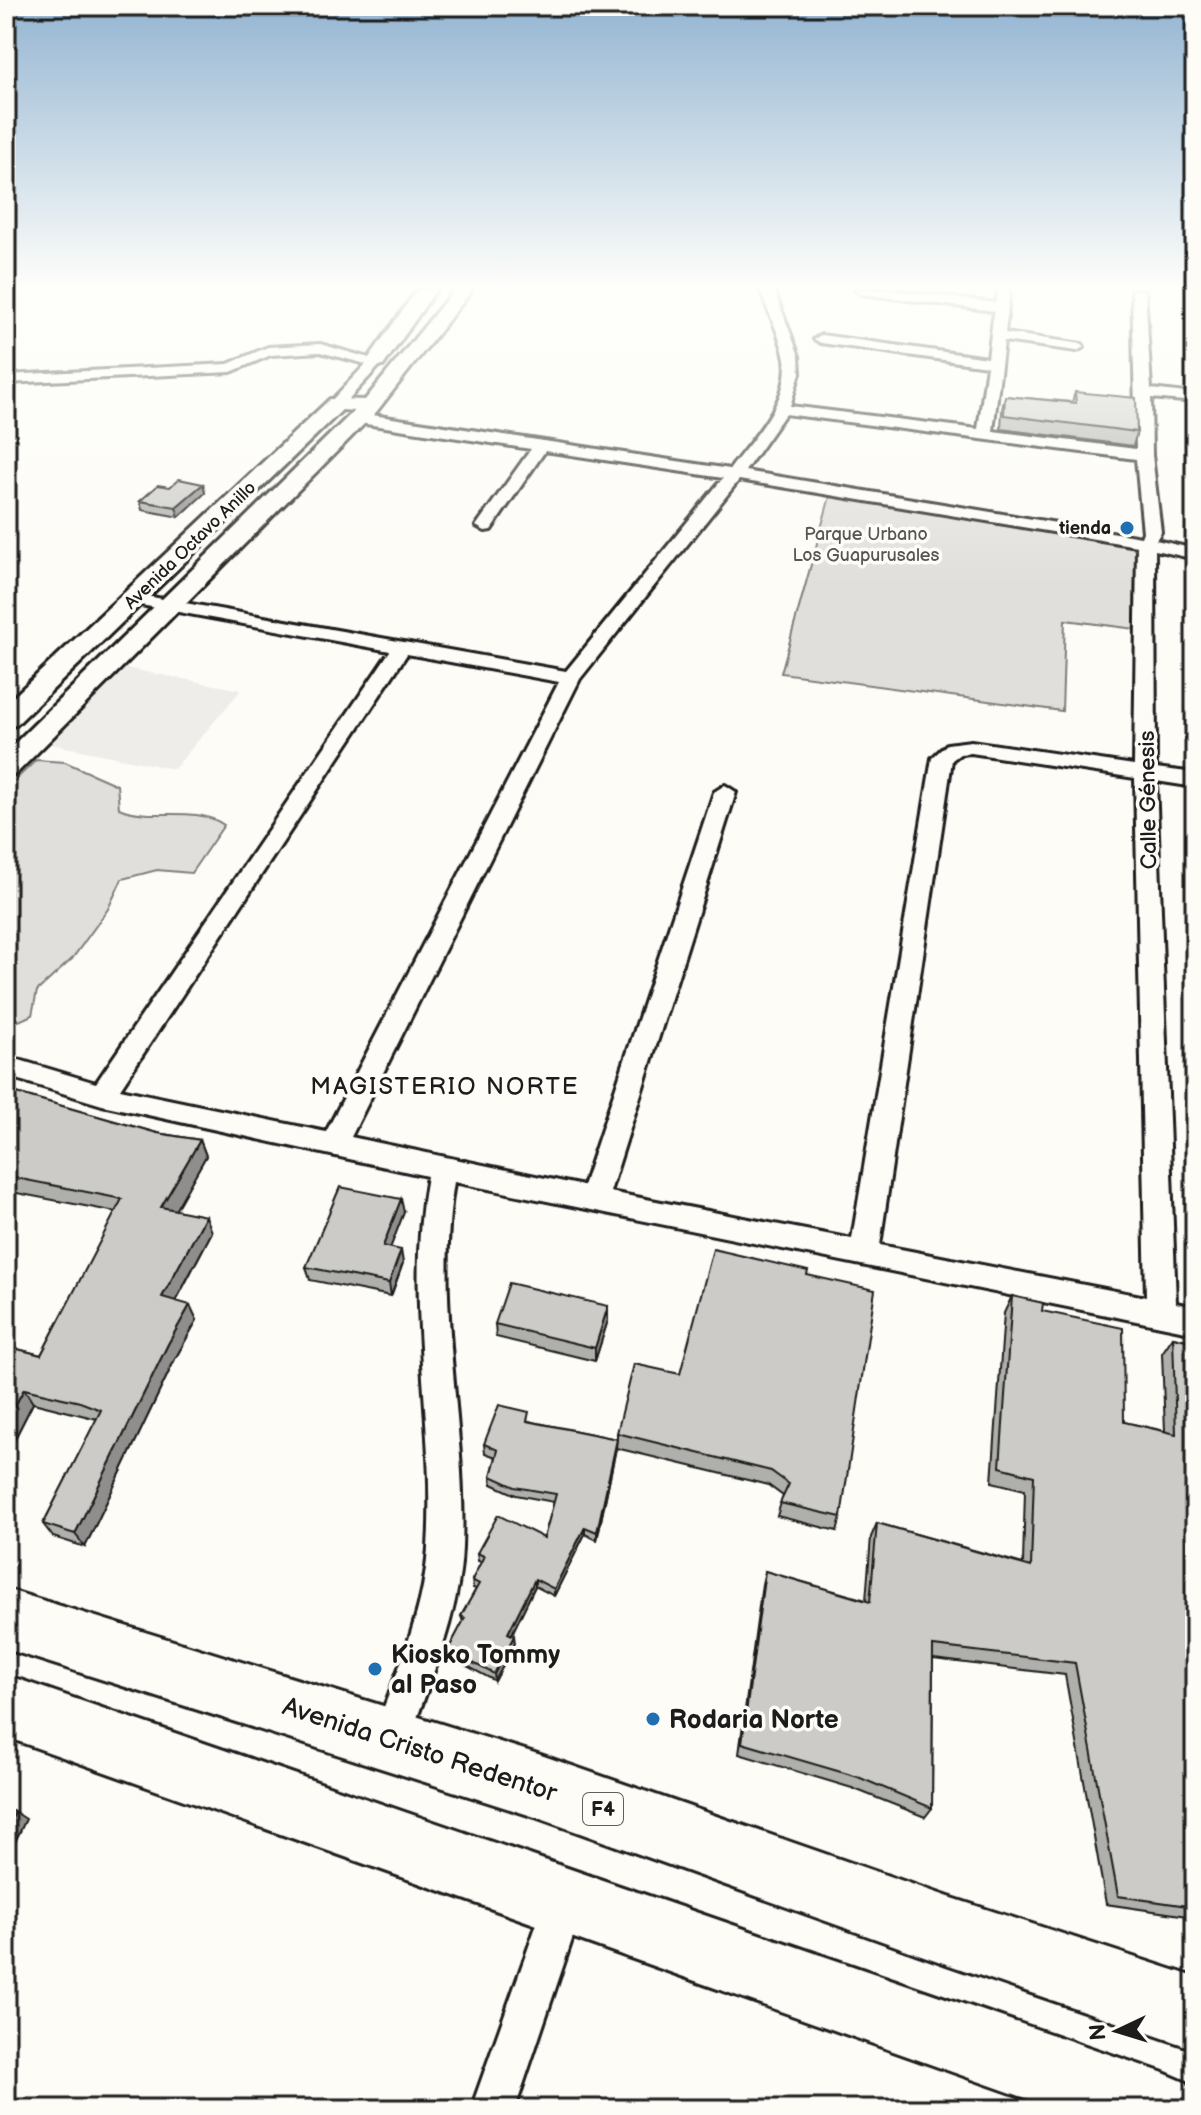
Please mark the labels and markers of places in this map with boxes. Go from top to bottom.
place label: tienda [1058,518,1111,539]
marker: tienda [1118,519,1136,537]
place label: Kiosko Tommy al Paso [391,1640,560,1701]
marker: Kiosko Tommy al Paso [366,1660,384,1678]
place label: Rodaria Norte [669,1705,839,1736]
marker: Rodaria Norte [644,1710,662,1728]

